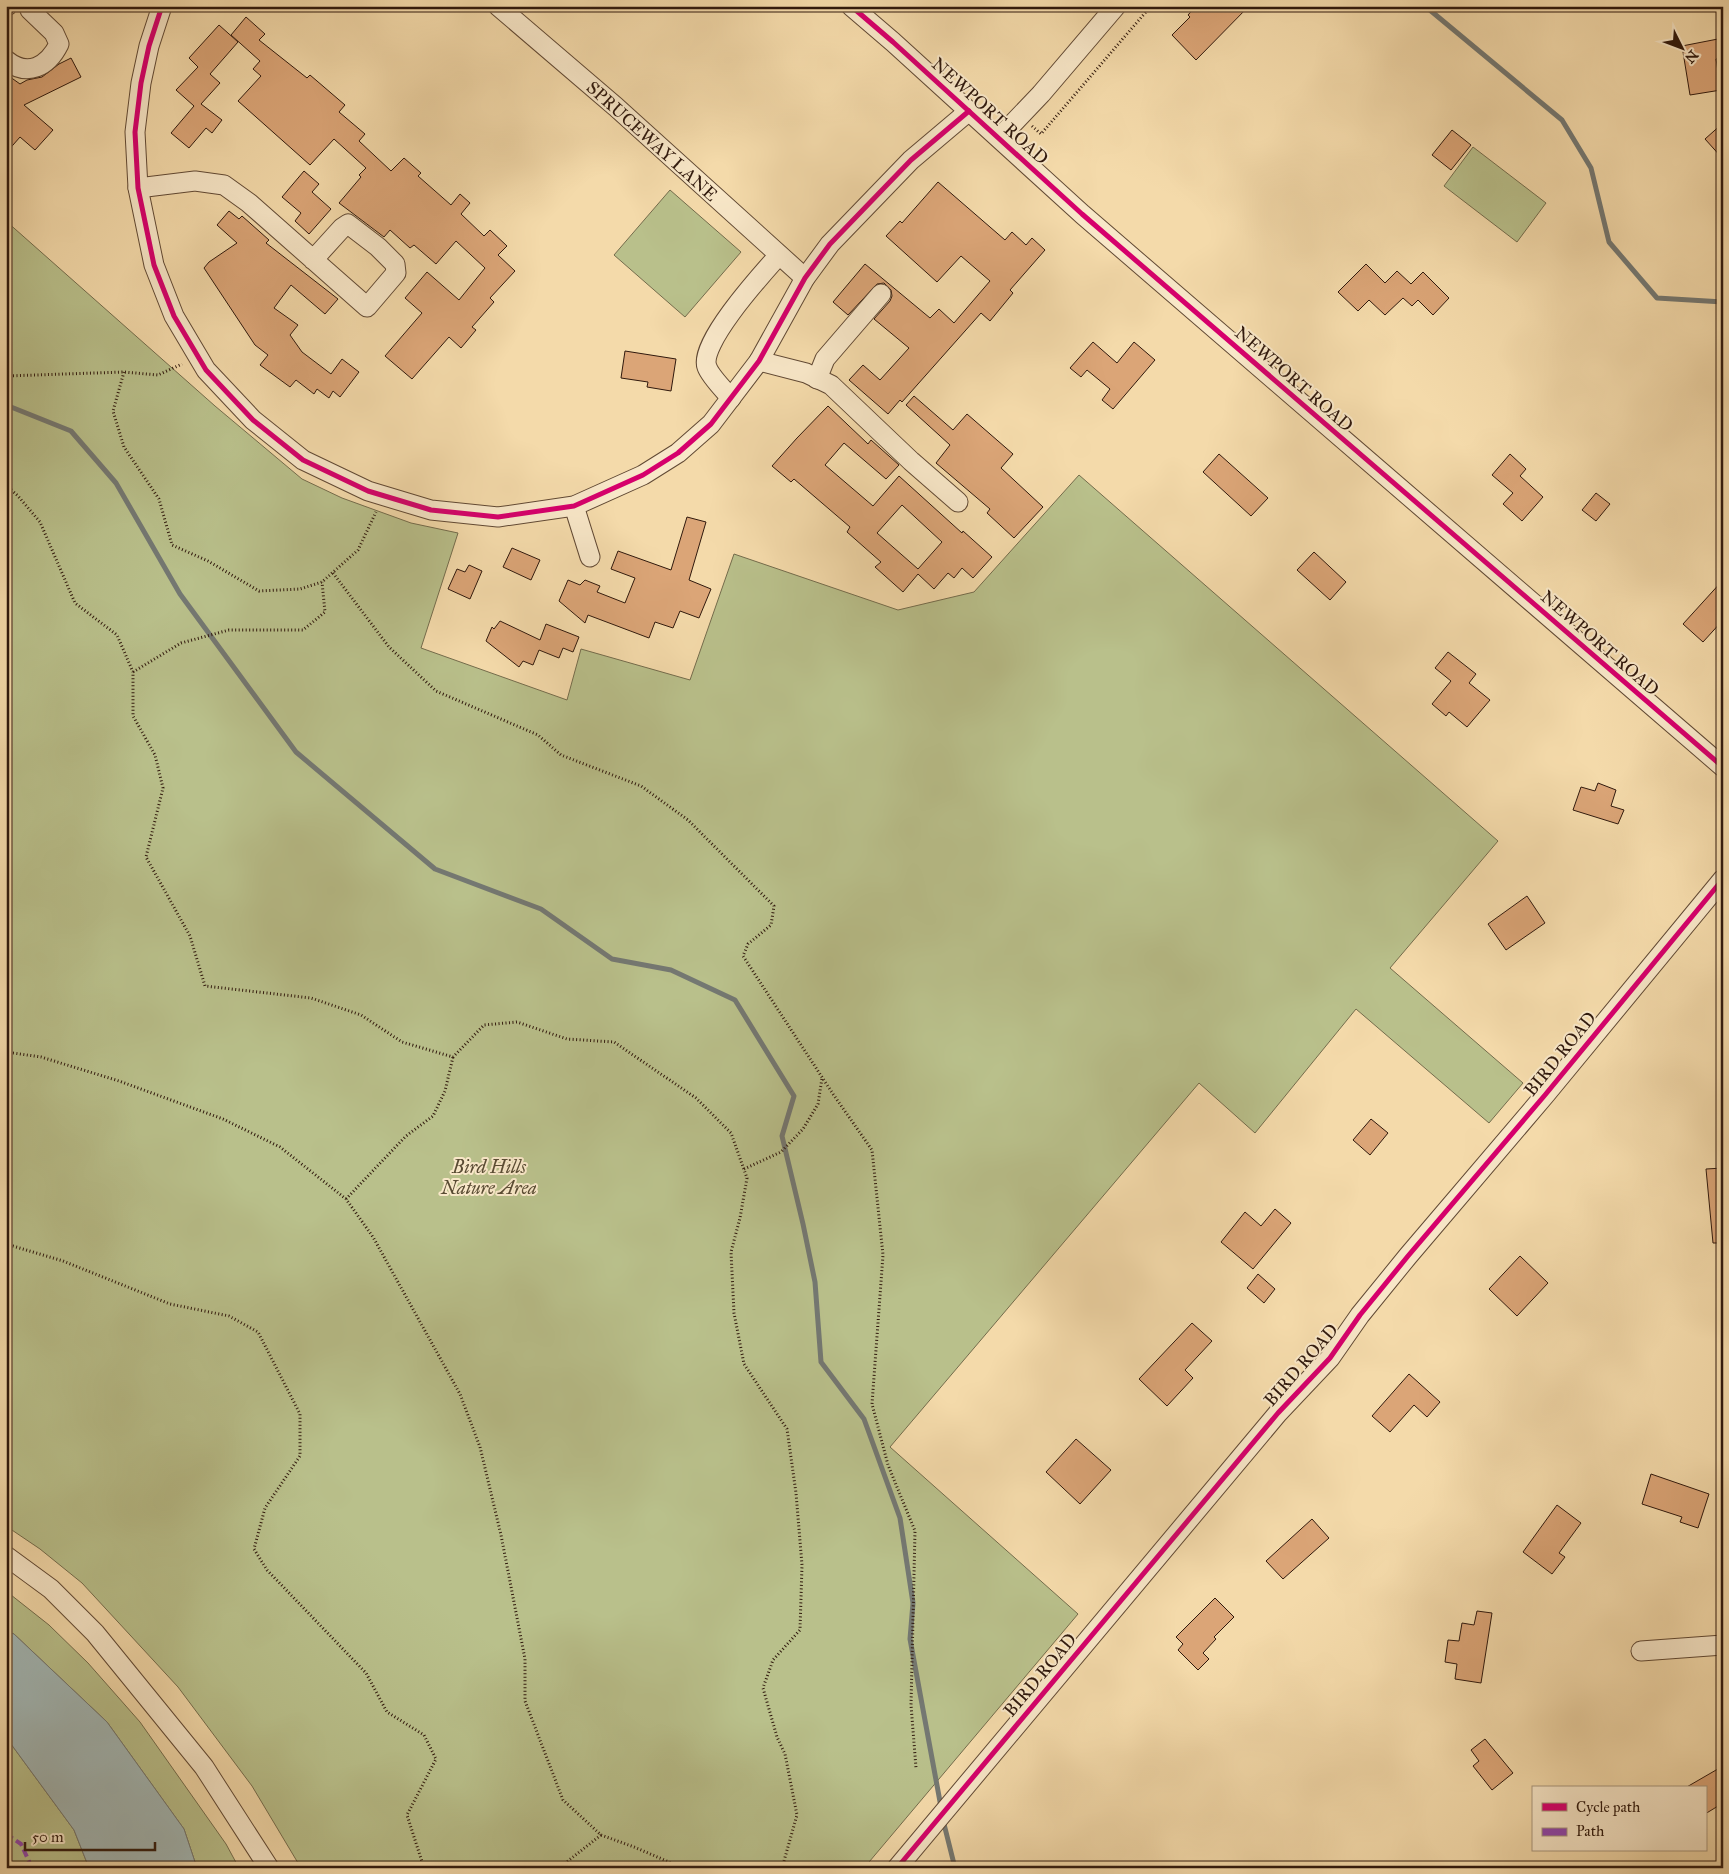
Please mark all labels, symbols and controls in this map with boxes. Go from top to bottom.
north arrow [1656,22,1706,72]
text: N [1681,46,1702,67]
street label: NEWPORT ROAD [927,53,1053,169]
street label: SPRUCEWAY LANE [582,76,722,206]
street label: NEWPORT ROAD [1230,322,1358,436]
street label: NEWPORT ROAD [1536,586,1664,700]
street label: BIRD ROAD [1519,1007,1601,1101]
park label: Bird Hills Nature Area [440,1156,537,1199]
street label: BIRD ROAD [1259,1319,1343,1411]
street label: BIRD ROAD [999,1629,1081,1721]
legend [1532,1786,1706,1852]
text: Cycle path [1576,1798,1641,1816]
scale bar [25,1819,155,1851]
text: Path [1576,1822,1605,1840]
text: 50 m [32,1828,64,1846]

